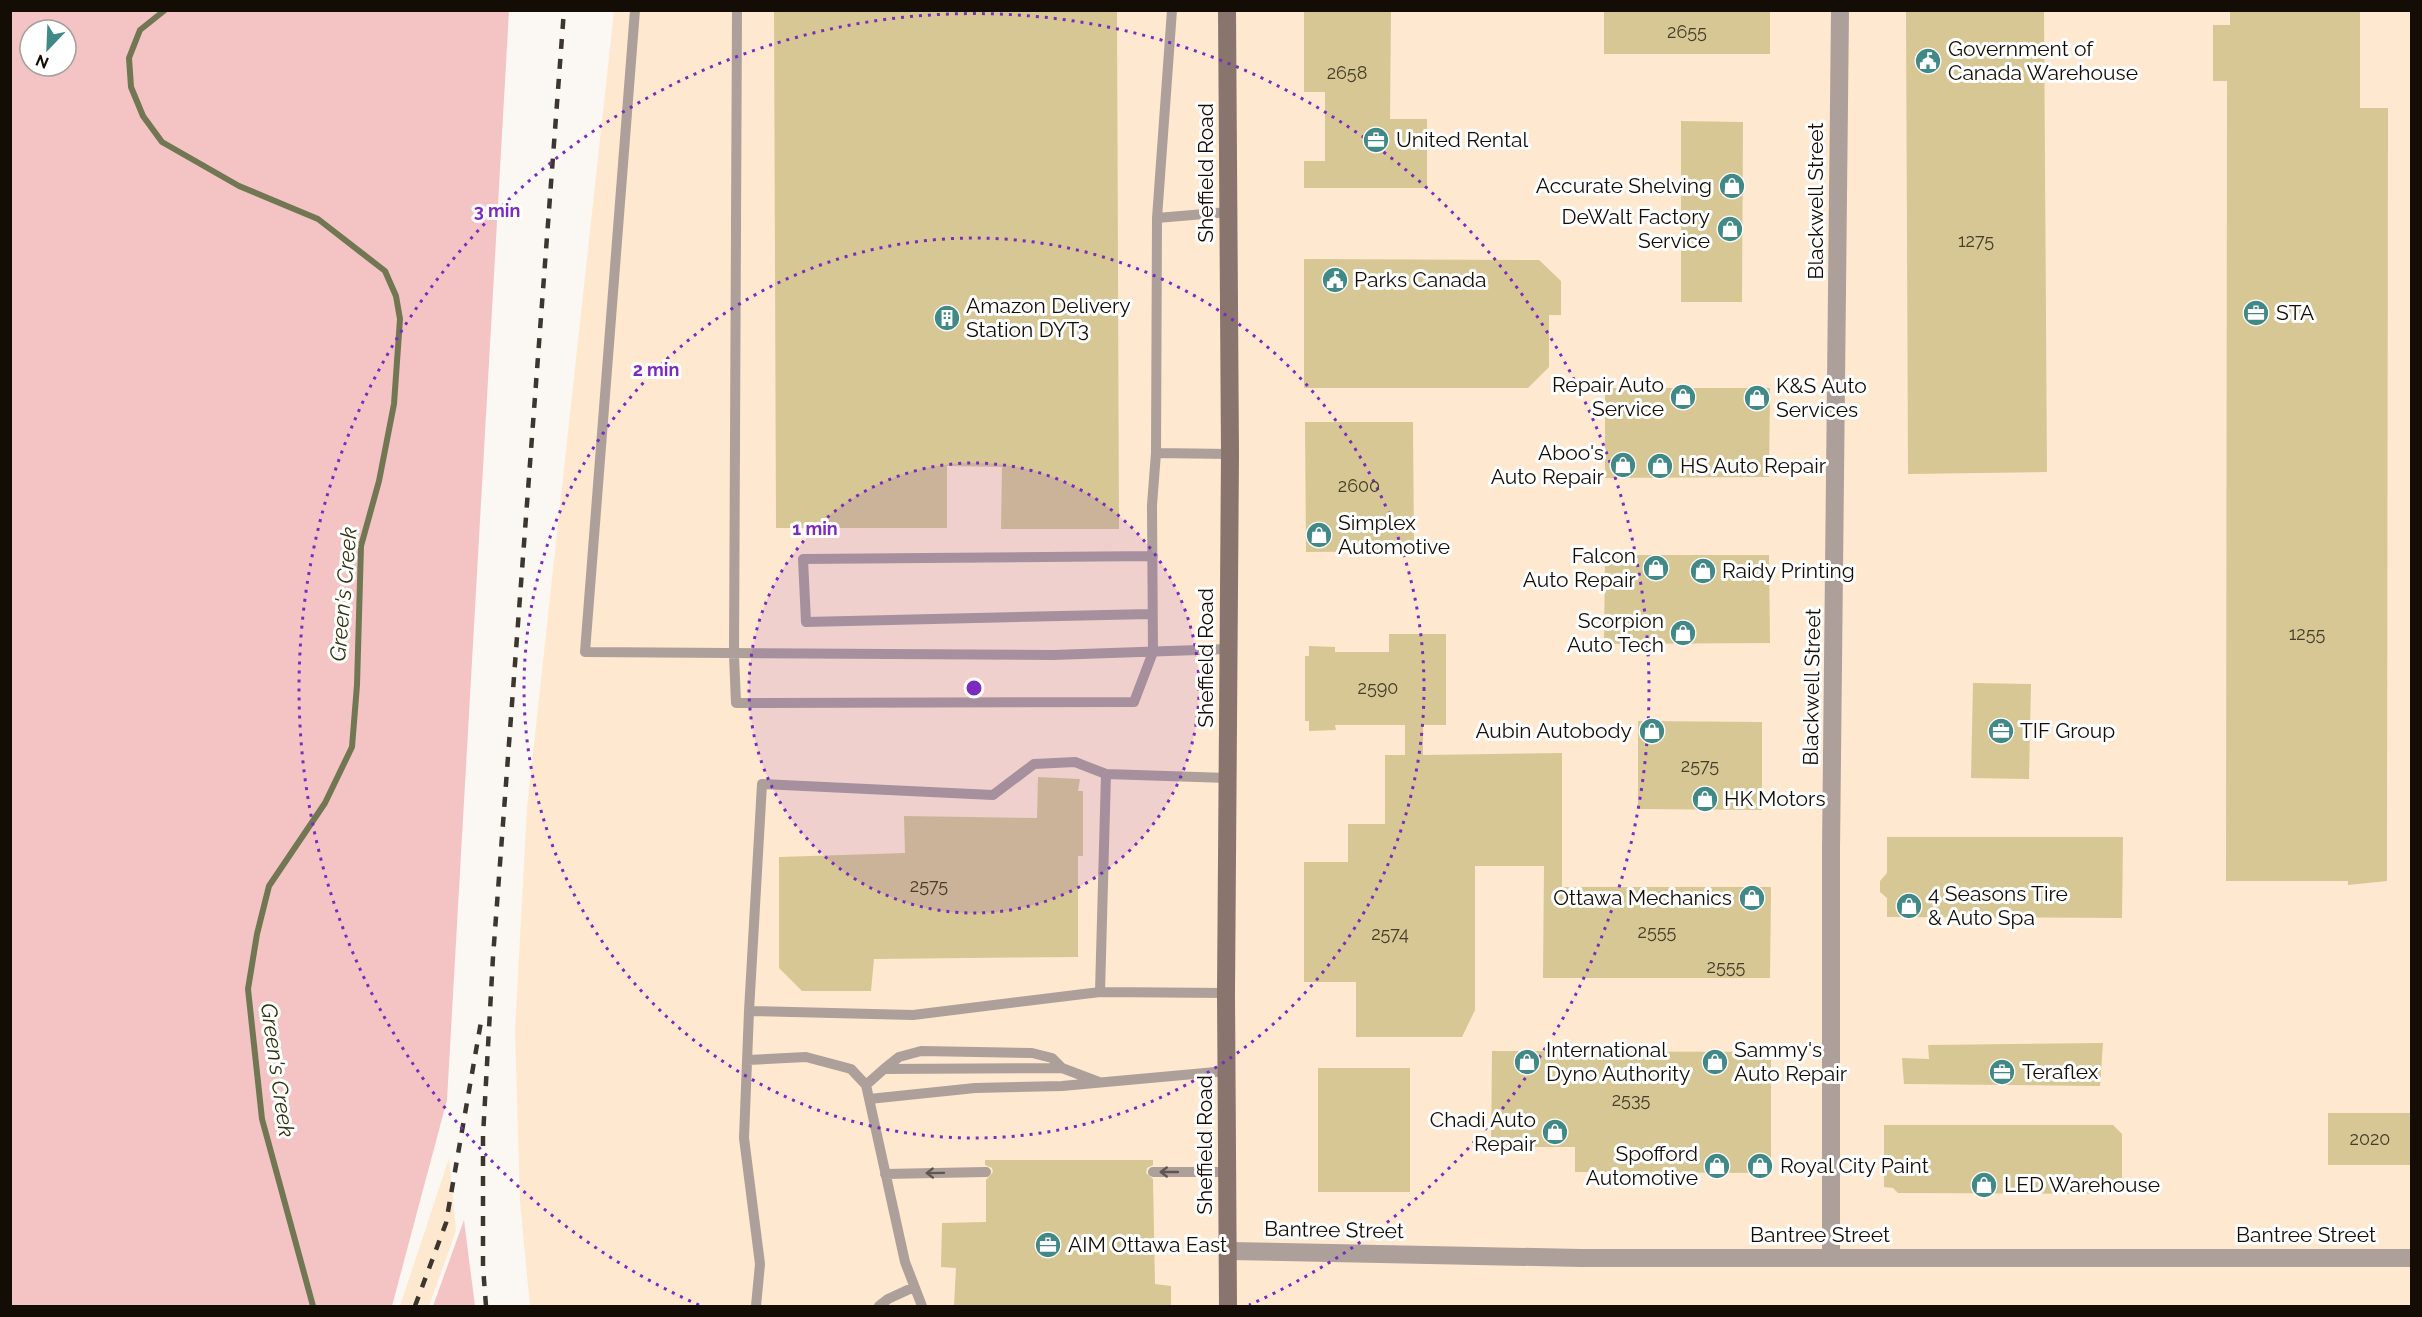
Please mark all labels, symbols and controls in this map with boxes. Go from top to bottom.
north arrow [18,18,78,78]
house number: 2655 [1667,21,1707,42]
place label: Government of Canada Warehouse [1948,36,2138,85]
public building icon: Government of Canada Warehouse [1913,46,1943,76]
text: N [33,50,52,72]
house number: 2658 [1327,62,1367,83]
street label: Sheffield Road [1193,103,1218,243]
street label: Blackwell Street [1803,122,1828,280]
office icon: United Rental [1361,125,1391,155]
place label: United Rental [1396,127,1528,152]
shop icon: Accurate Shelving [1717,171,1747,201]
place label: Accurate Shelving [1536,173,1712,198]
text: 3 min [474,200,520,221]
place label: DeWalt Factory Service [1561,204,1710,253]
shop icon: DeWalt Factory Service [1715,214,1745,244]
house number: 1275 [1958,230,1994,251]
public building icon: Parks Canada [1320,265,1350,295]
place label: Parks Canada [1354,267,1486,292]
place label: Amazon Delivery Station DYT3 [966,293,1131,342]
office icon: STA [2241,298,2271,328]
place label: STA [2276,300,2314,325]
building icon: Amazon Delivery Station DYT3 [932,303,962,333]
text: 2 min [633,359,679,380]
place label: Repair Auto Service [1552,372,1664,421]
place label: K&S Auto Services [1776,373,1867,422]
shop icon: Repair Auto Service [1668,382,1698,412]
shop icon: K&S Auto Services [1742,383,1772,413]
place label: Aboo's Auto Repair [1491,440,1605,489]
shop icon: Aboo's Auto Repair [1608,450,1638,480]
shop icon: HS Auto Repair [1645,451,1675,481]
place label: HS Auto Repair [1680,453,1827,478]
house number: 2600 [1338,475,1380,496]
place label: Simplex Automotive [1338,510,1450,559]
text: 1 min [792,518,838,539]
shop icon: Simplex Automotive [1304,520,1334,550]
water label: Green's Creek [324,525,362,662]
place label: Falcon Auto Repair [1523,543,1637,592]
shop icon: Falcon Auto Repair [1641,553,1671,583]
shop icon: Raidy Printing [1688,556,1718,586]
place label: Raidy Printing [1722,558,1855,583]
street label: Sheffield Road [1193,588,1218,728]
place label: Scorpion Auto Tech [1567,608,1664,657]
street label: Blackwell Street [1798,608,1825,766]
shop icon: Scorpion Auto Tech [1668,618,1698,648]
house number: 1255 [2289,623,2326,644]
house number: 2590 [1358,677,1398,698]
centre of rings [964,678,984,698]
shop icon: Aubin Autobody [1637,716,1667,746]
office icon: TIF Group [1986,716,2016,746]
place label: Aubin Autobody [1475,718,1632,743]
place label: TIF Group [2020,718,2115,743]
house number: 2575 [1681,755,1719,776]
shop icon: HK Motors [1690,784,1720,814]
place label: HK Motors [1724,786,1826,811]
house number: 2575 [910,875,948,896]
place label: 4 Seasons Tire & Auto Spa [1928,881,2068,930]
shop icon: Ottawa Mechanics [1737,883,1767,913]
place label: Ottawa Mechanics [1553,885,1732,910]
shop icon: 4 Seasons Tire & Auto Spa [1894,891,1924,921]
house number: 2555 [1638,921,1677,942]
house number: 2574 [1371,923,1409,944]
house number: 2555 [1707,956,1746,977]
water label: Green's Creek [256,1001,300,1139]
place label: International Dyno Authority [1546,1037,1690,1086]
place label: Sammy's Auto Repair [1734,1037,1848,1086]
shop icon: International Dyno Authority [1512,1047,1542,1077]
shop icon: Sammy's Auto Repair [1700,1047,1730,1077]
office icon: Teraflex [1987,1057,2017,1087]
place label: Teraflex [2022,1059,2099,1084]
street label: Sheffield Road [1192,1075,1217,1215]
house number: 2535 [1612,1089,1650,1110]
place label: Chadi Auto Repair [1430,1107,1537,1156]
shop icon: Chadi Auto Repair [1540,1117,1570,1147]
house number: 2020 [2350,1128,2390,1149]
place label: Spofford Automotive [1586,1141,1698,1190]
shop icon: Spofford Automotive [1702,1151,1732,1181]
shop icon: Royal City Paint [1745,1151,1775,1181]
place label: Royal City Paint [1780,1153,1929,1178]
one-way arrow [1160,1166,1180,1178]
one-way arrow [926,1167,946,1179]
shop icon: LED Warehouse [1969,1170,1999,1200]
place label: LED Warehouse [2004,1172,2160,1197]
street label: Bantree Street [1264,1216,1404,1243]
street label: Bantree Street [1750,1222,1890,1247]
street label: Bantree Street [2236,1222,2376,1247]
office icon: AIM Ottawa East [1033,1230,1063,1260]
place label: AIM Ottawa East [1068,1232,1227,1257]

